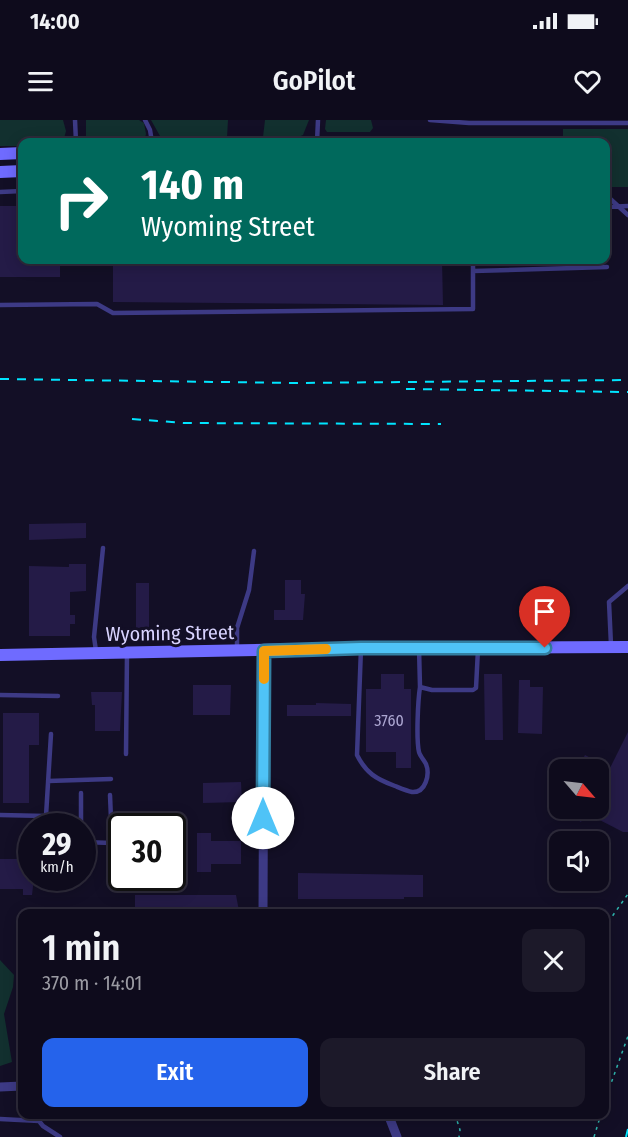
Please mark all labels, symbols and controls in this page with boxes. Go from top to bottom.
text: 14:00 [30,8,80,35]
icon: menu [24,65,57,98]
text: GoPilot [273,65,355,97]
icon: heart [571,65,604,98]
text: 140 m [141,160,244,210]
icon: right [42,162,120,240]
text: Wyoming Street [141,211,315,243]
pin [519,586,570,648]
icon: arrive [528,595,561,628]
street label: Wyoming Street [106,620,235,646]
house number: 3760 [374,711,404,730]
north arrow [549,759,609,819]
map controls [549,759,609,891]
position arrow [231,786,295,850]
speed limit sign: 30 [108,813,186,891]
text: 29 [42,827,72,863]
button: sound [549,831,609,891]
text: km/h [40,858,74,876]
text: 1 min [42,926,120,970]
button: close [522,929,585,992]
text: 370 m · 14:01 [42,971,142,995]
button: Exit [42,1038,308,1107]
button: Share [320,1038,585,1107]

